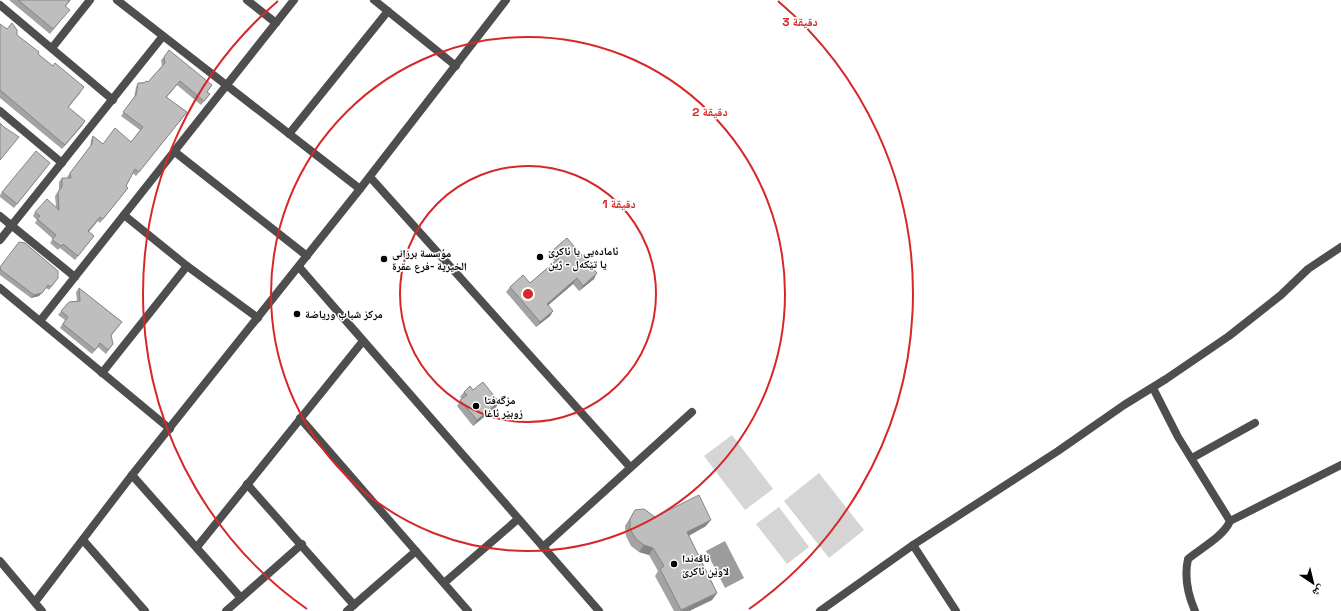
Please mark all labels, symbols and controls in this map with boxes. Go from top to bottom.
text: 3 دقيقة [782,14,818,30]
text: 2 دقيقة [692,104,728,120]
text: 1 دقيقة [602,196,636,212]
place label: ئامادەیی یا ئاکرێ یا تێکەل - ژین [548,244,618,272]
place label: مؤسسة برزانى الخيرية -فرع عقرة [392,246,467,274]
marker: ئامادەیی یا ئاکرێ یا تێکەل - ژین [535,252,545,262]
marker: مؤسسة برزانى الخيرية -فرع عقرة [379,254,389,264]
centre of rings [521,287,535,301]
place label: مركز شباب ورياضة [305,307,383,321]
marker: مركز شباب ورياضة [292,309,302,319]
place label: مزگەفتا زوبێر ئاغا [484,393,523,420]
marker: مزگەفتا زوبێر ئاغا [471,401,481,411]
place label: ناڤەندا لاوێن ئاکرێ [682,551,729,579]
marker: ناڤەندا لاوێن ئاکرێ [669,559,679,569]
north arrow [1293,563,1333,603]
text: ش [1309,581,1328,600]

